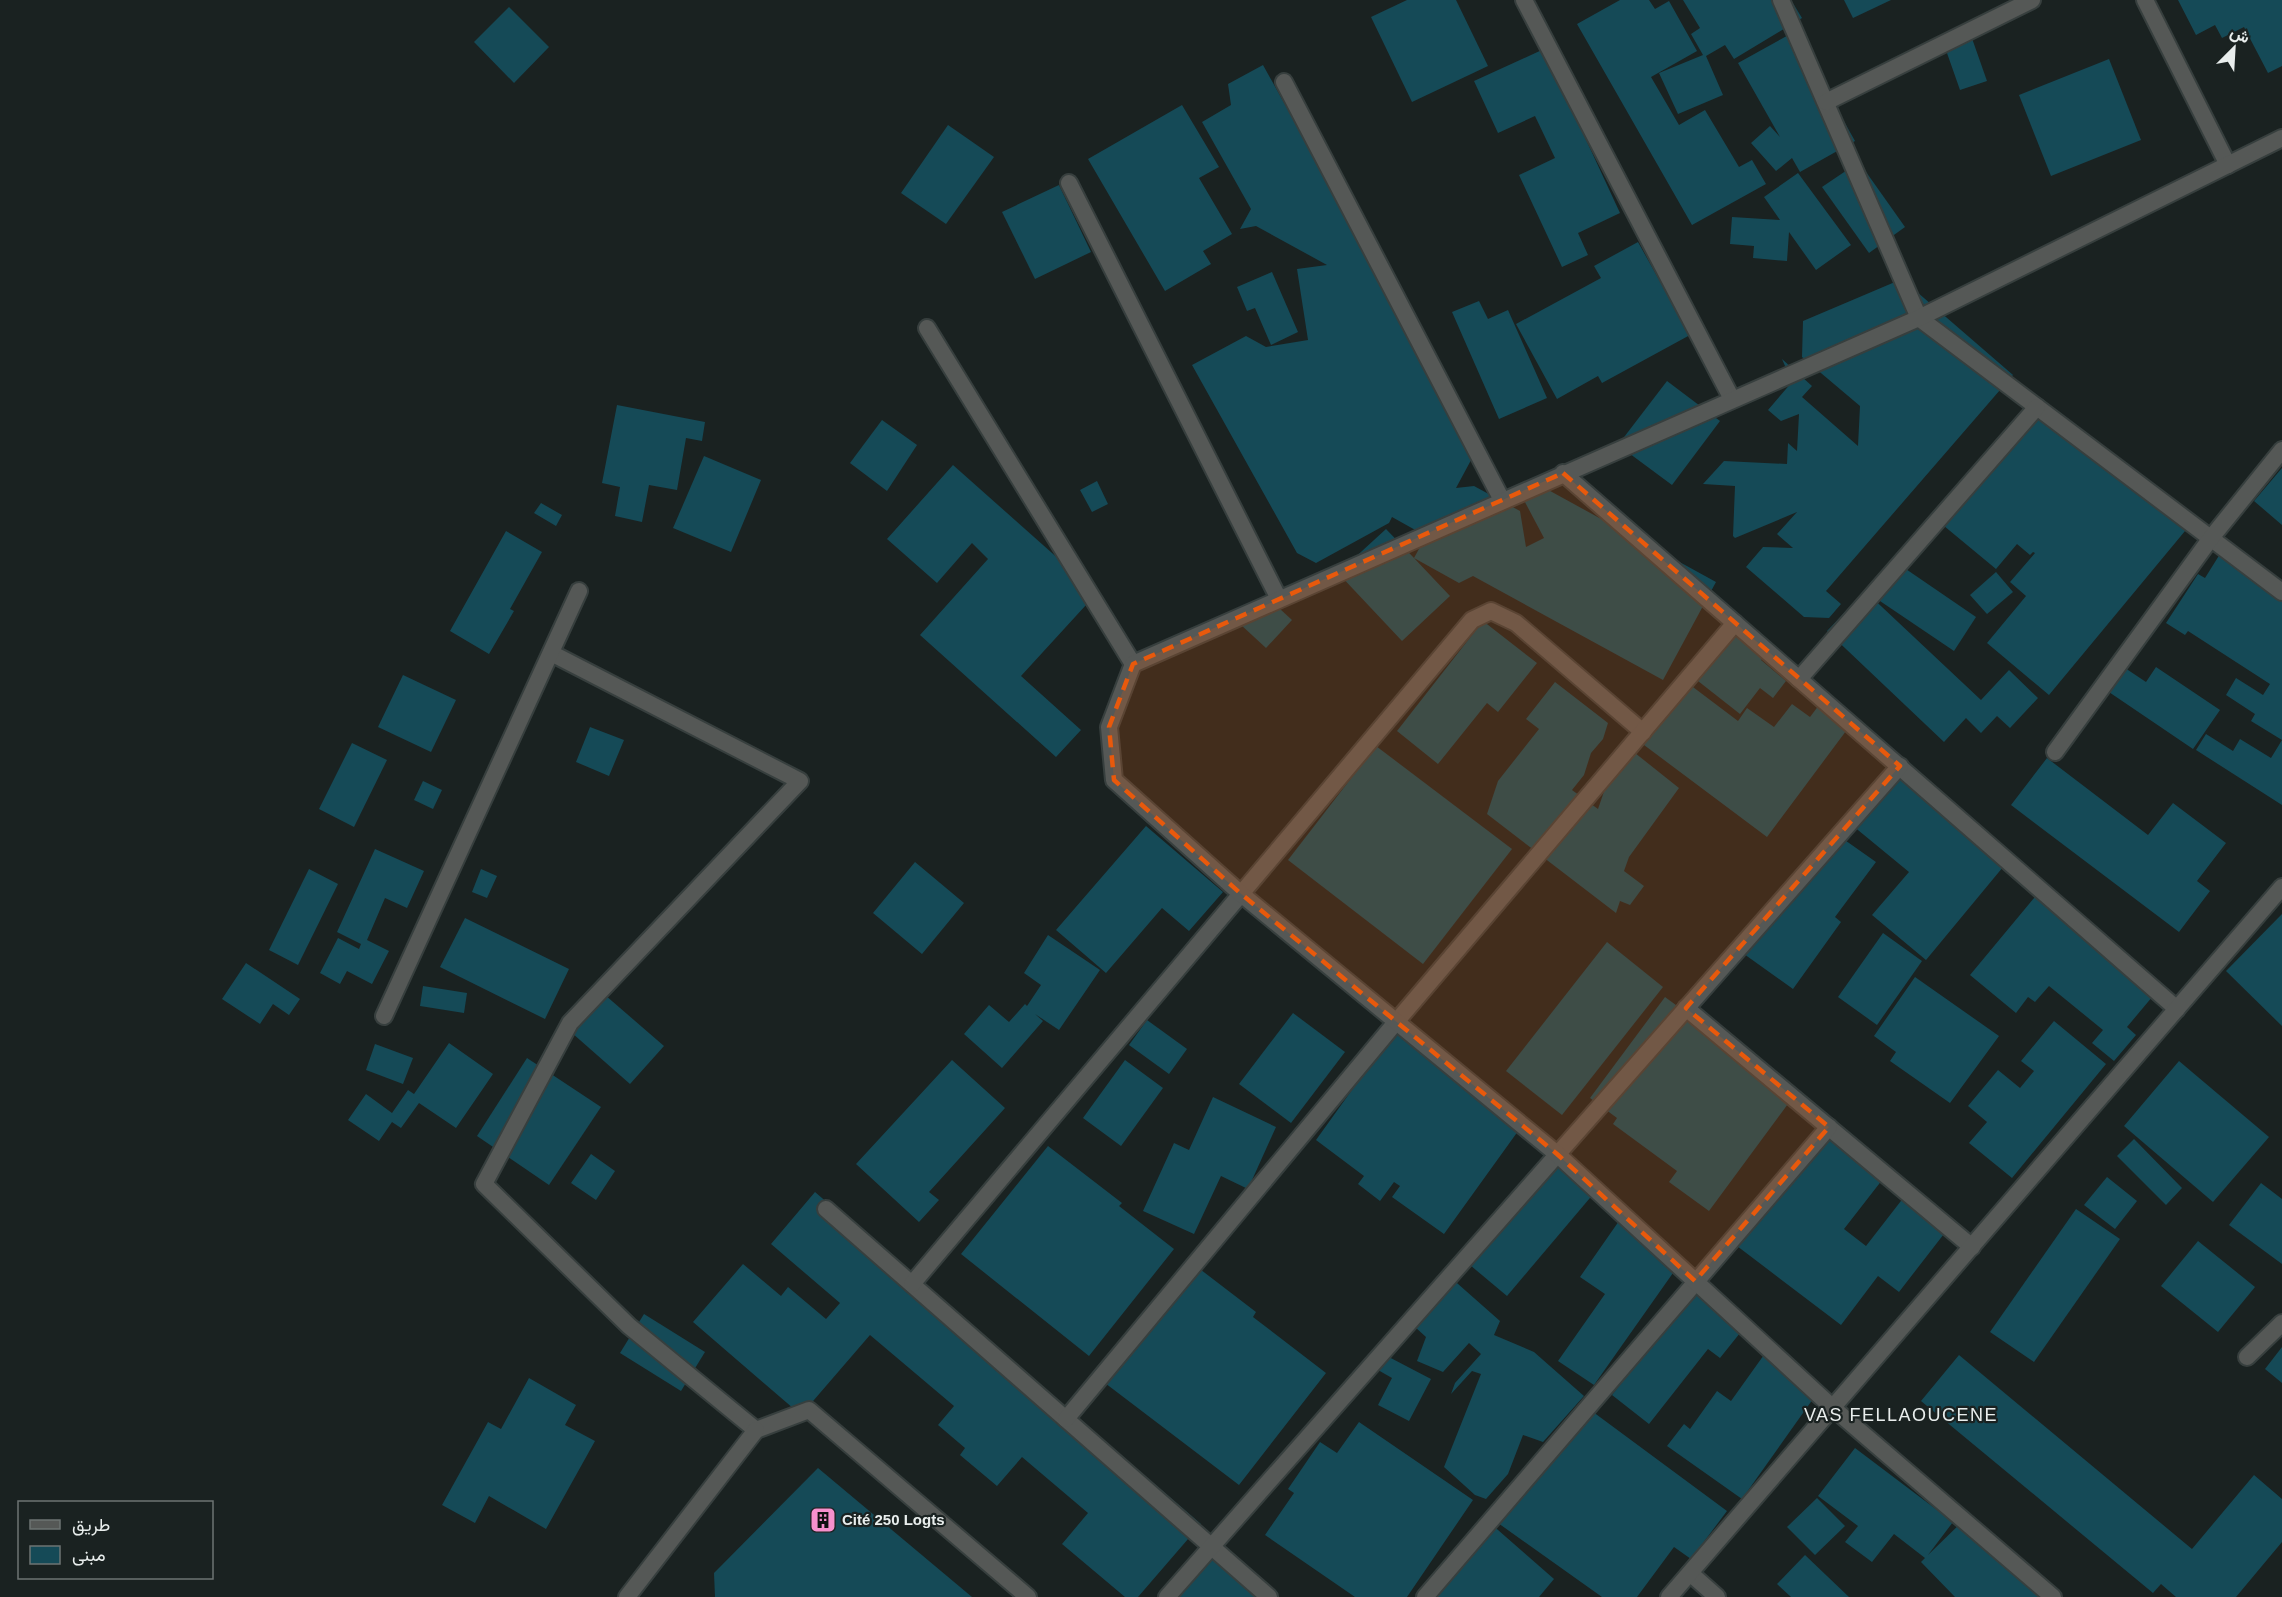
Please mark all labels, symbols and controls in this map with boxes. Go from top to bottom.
north arrow [2204,18,2264,78]
text: ش [2227,23,2252,47]
district label: VAS FELLAOUCENE [1804,1405,1998,1425]
legend [18,1501,213,1579]
building icon: Cité 250 Logts [808,1505,838,1535]
place label: Cité 250 Logts [842,1511,945,1528]
text: طريق [72,1515,110,1536]
text: مبنى [72,1545,106,1566]

